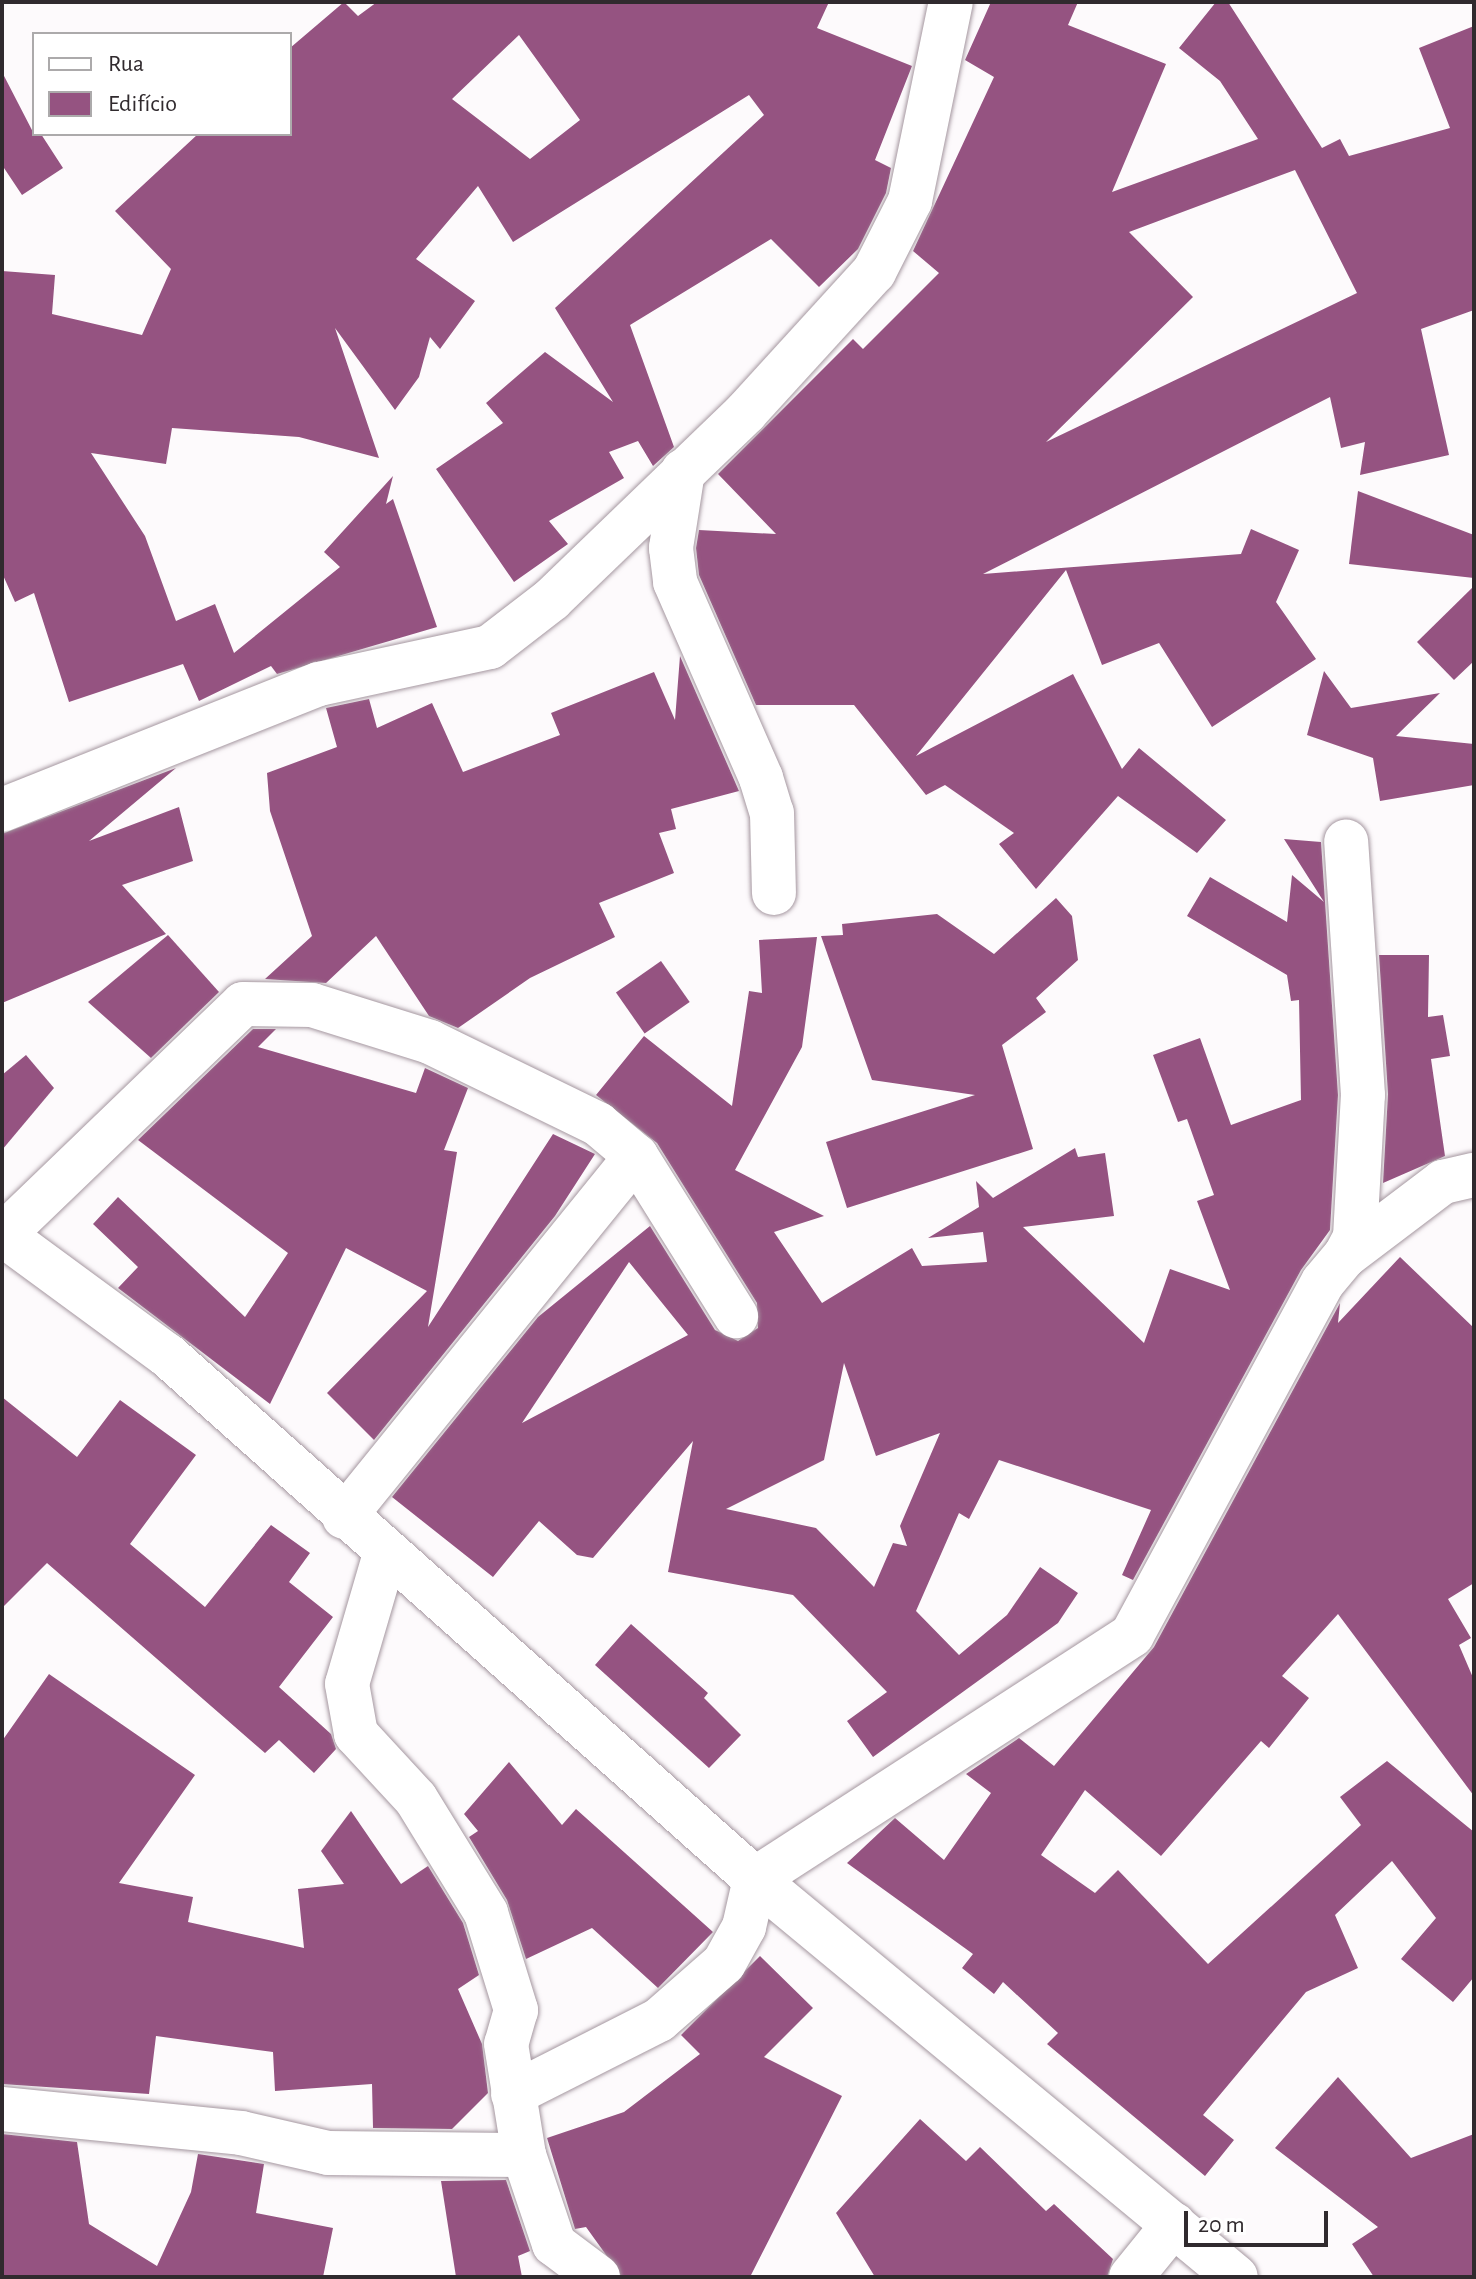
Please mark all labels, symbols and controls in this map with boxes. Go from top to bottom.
legend [32,32,292,136]
text: Rua [108,52,144,76]
text: Edifício [108,92,177,116]
scale bar [1188,2195,1332,2245]
text: 20 m [1198,2213,1245,2237]

